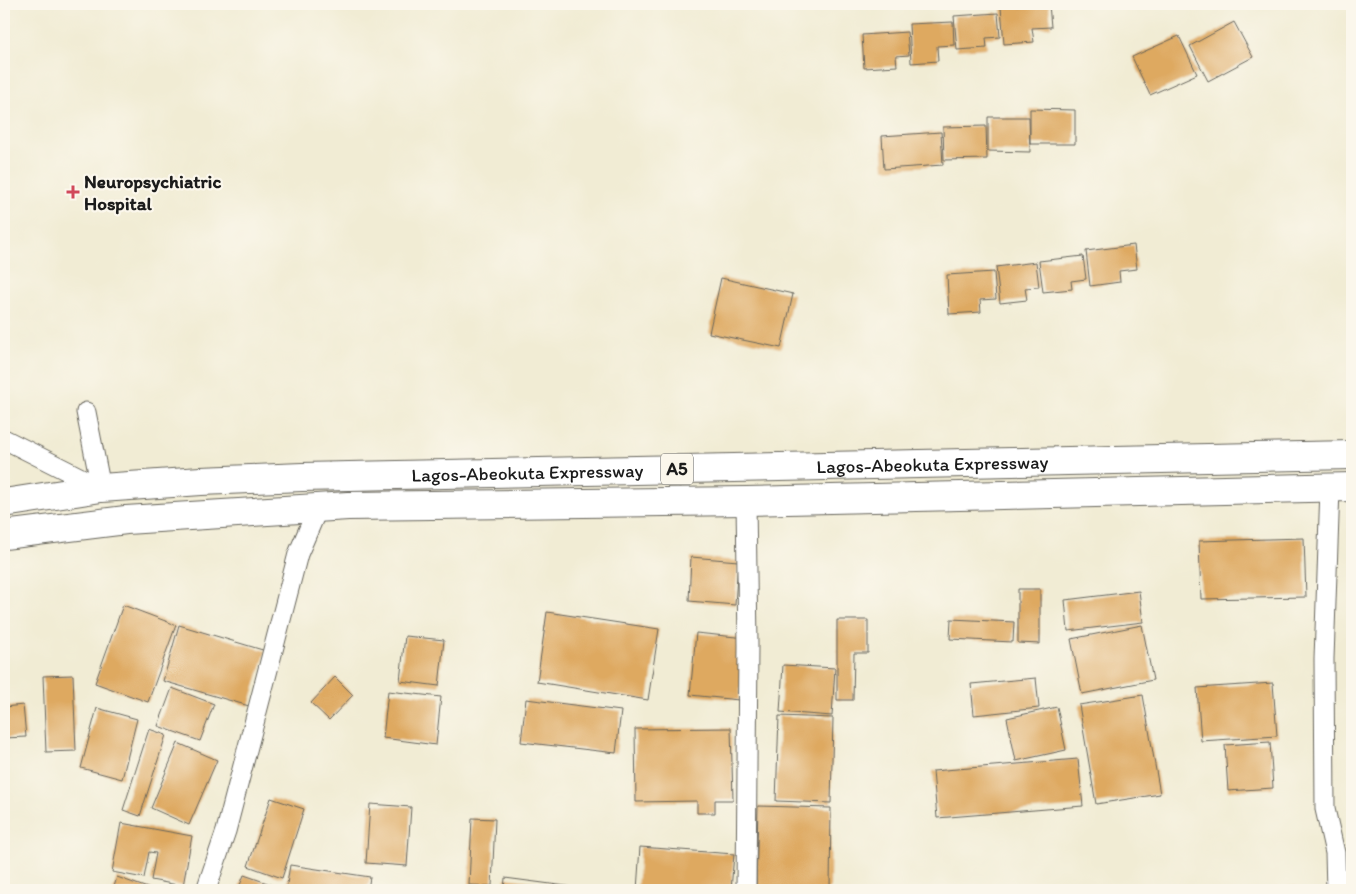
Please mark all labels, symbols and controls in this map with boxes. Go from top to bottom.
place label: Neuropsychiatric Hospital [84,170,221,215]
marker: Neuropsychiatric Hospital [66,185,80,199]
street label: Lagos-Abeokuta Expressway [816,450,1049,478]
road number: A5 [661,454,693,484]
street label: Lagos-Abeokuta Expressway [411,458,644,486]

